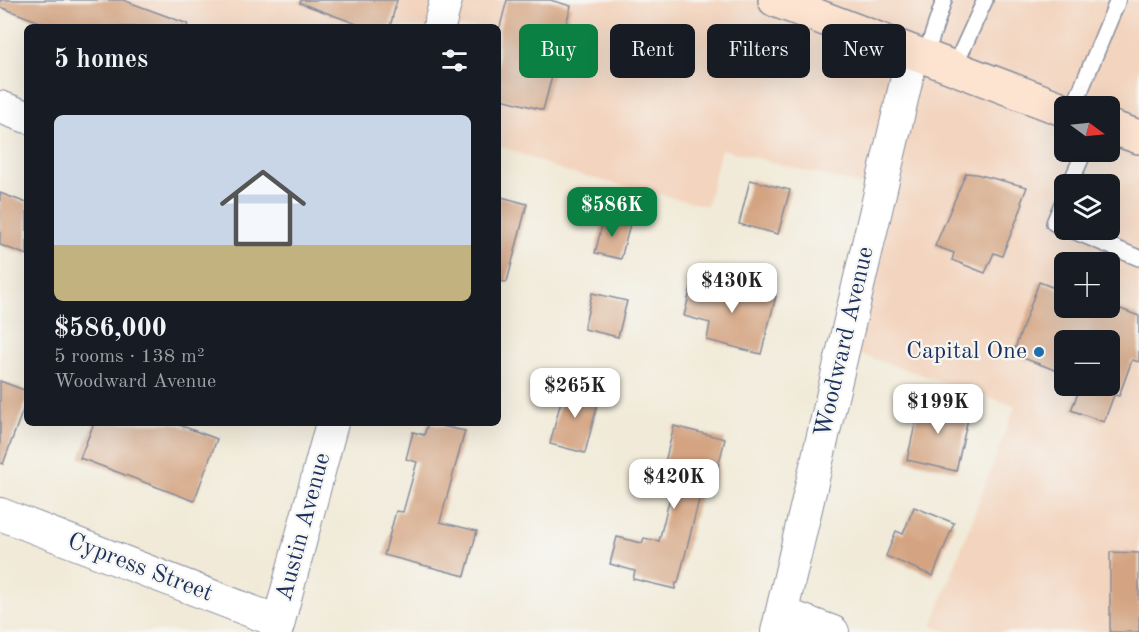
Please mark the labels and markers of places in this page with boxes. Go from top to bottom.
pin: $586K [570,187,654,238]
pin: $430K [690,263,774,314]
place label: Capital One [906,340,1027,364]
marker: Capital One [1032,345,1046,359]
pin: $265K [533,368,617,419]
pin: $199K [896,384,980,435]
pin: $420K [632,459,716,510]

